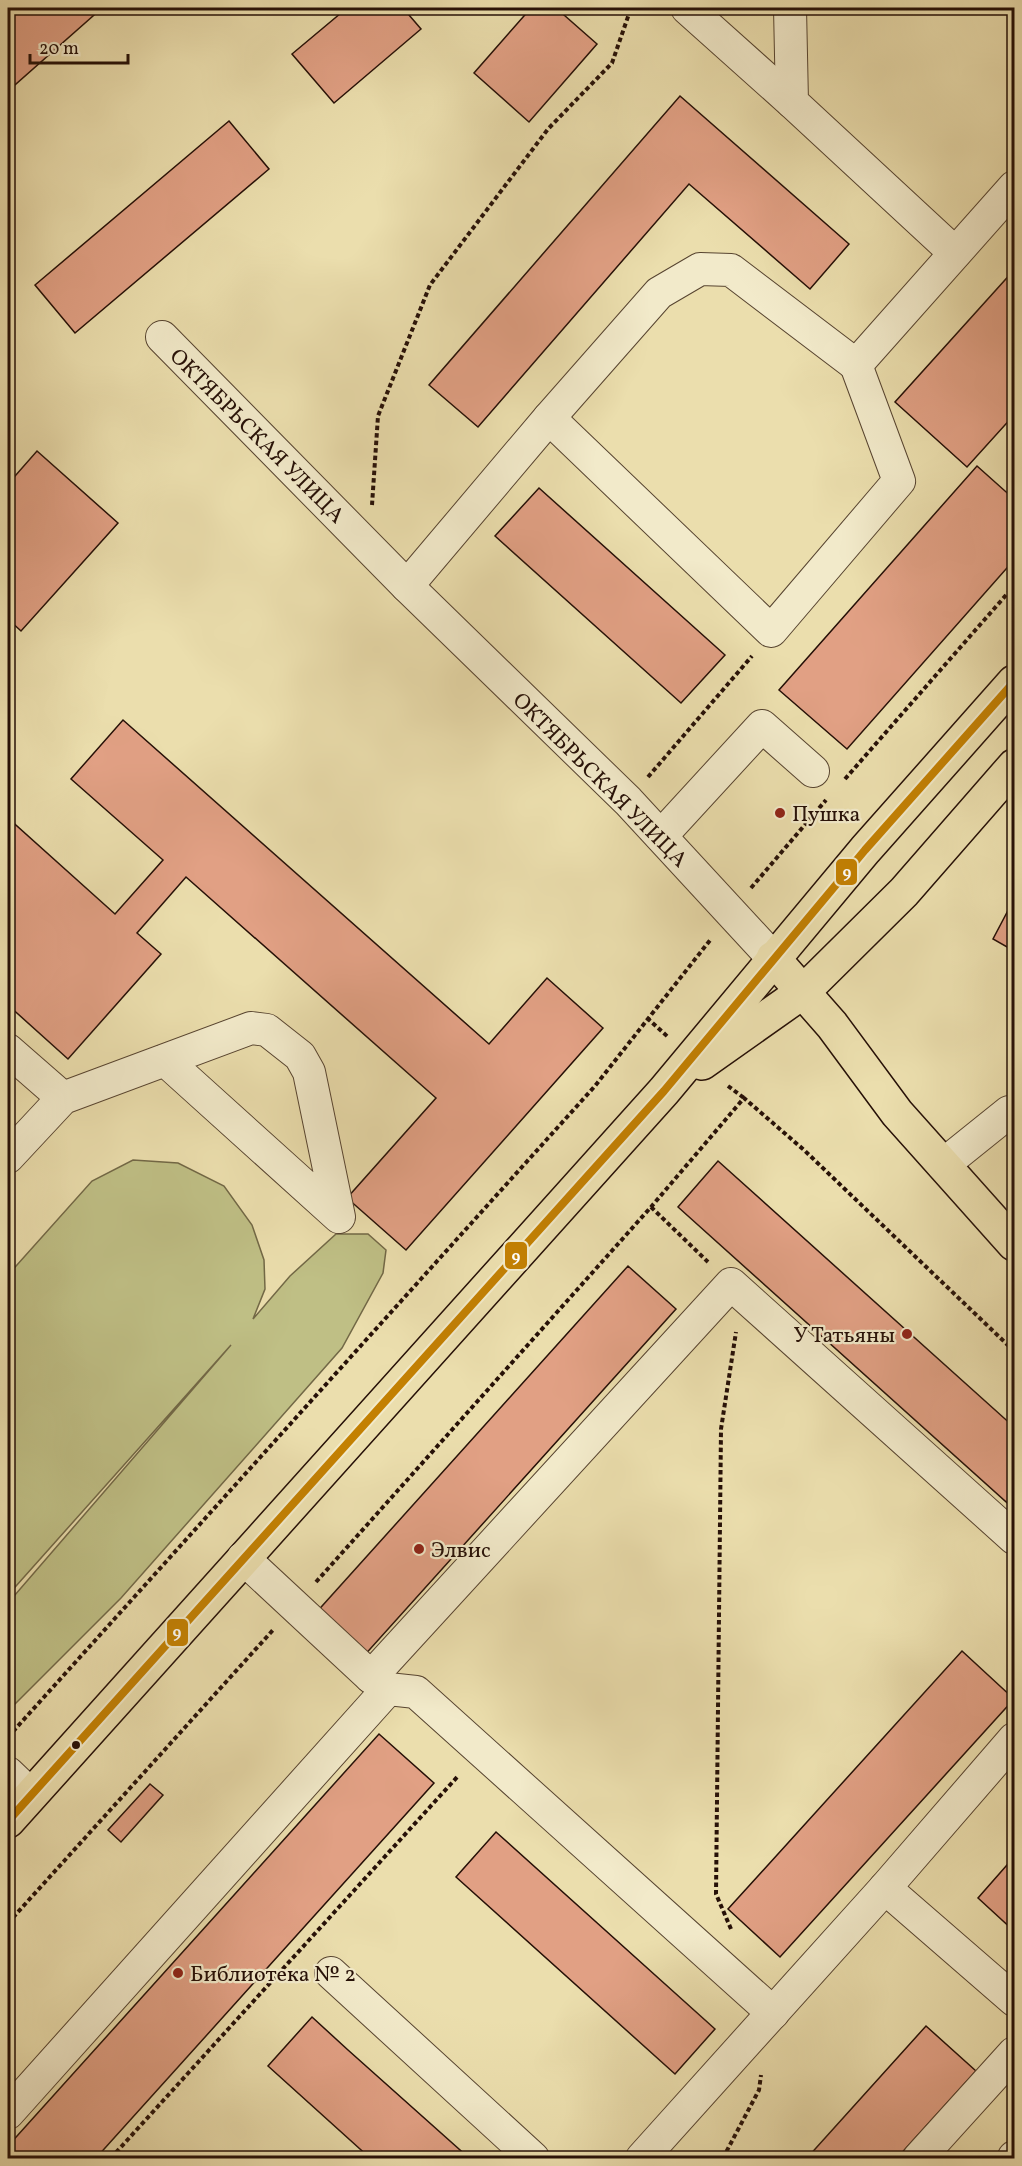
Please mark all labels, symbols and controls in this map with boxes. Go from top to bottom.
scale bar [30,27,128,65]
text: 20 m [39,37,79,62]
street label: ОКТЯБРЬСКАЯ УЛИЦА [162,342,351,531]
street label: ОКТЯБРЬСКАЯ УЛИЦА [505,686,694,875]
place label: Пушка [792,800,861,831]
marker: Пушка [773,806,787,820]
line badge: 9 [835,858,858,886]
text: 9 [843,863,852,885]
line badge: 9 [504,1241,528,1270]
text: 9 [512,1247,521,1269]
place label: У Татьяны [794,1321,895,1352]
marker: У Татьяны [900,1327,914,1341]
place label: Элвис [431,1536,491,1567]
marker: Элвис [412,1542,426,1556]
line badge: 9 [166,1618,189,1647]
text: 9 [173,1623,182,1645]
unlabelled marker [70,1739,82,1751]
place label: Библиотека № 2 [190,1960,356,1991]
marker: Библиотека № 2 [171,1966,185,1980]

